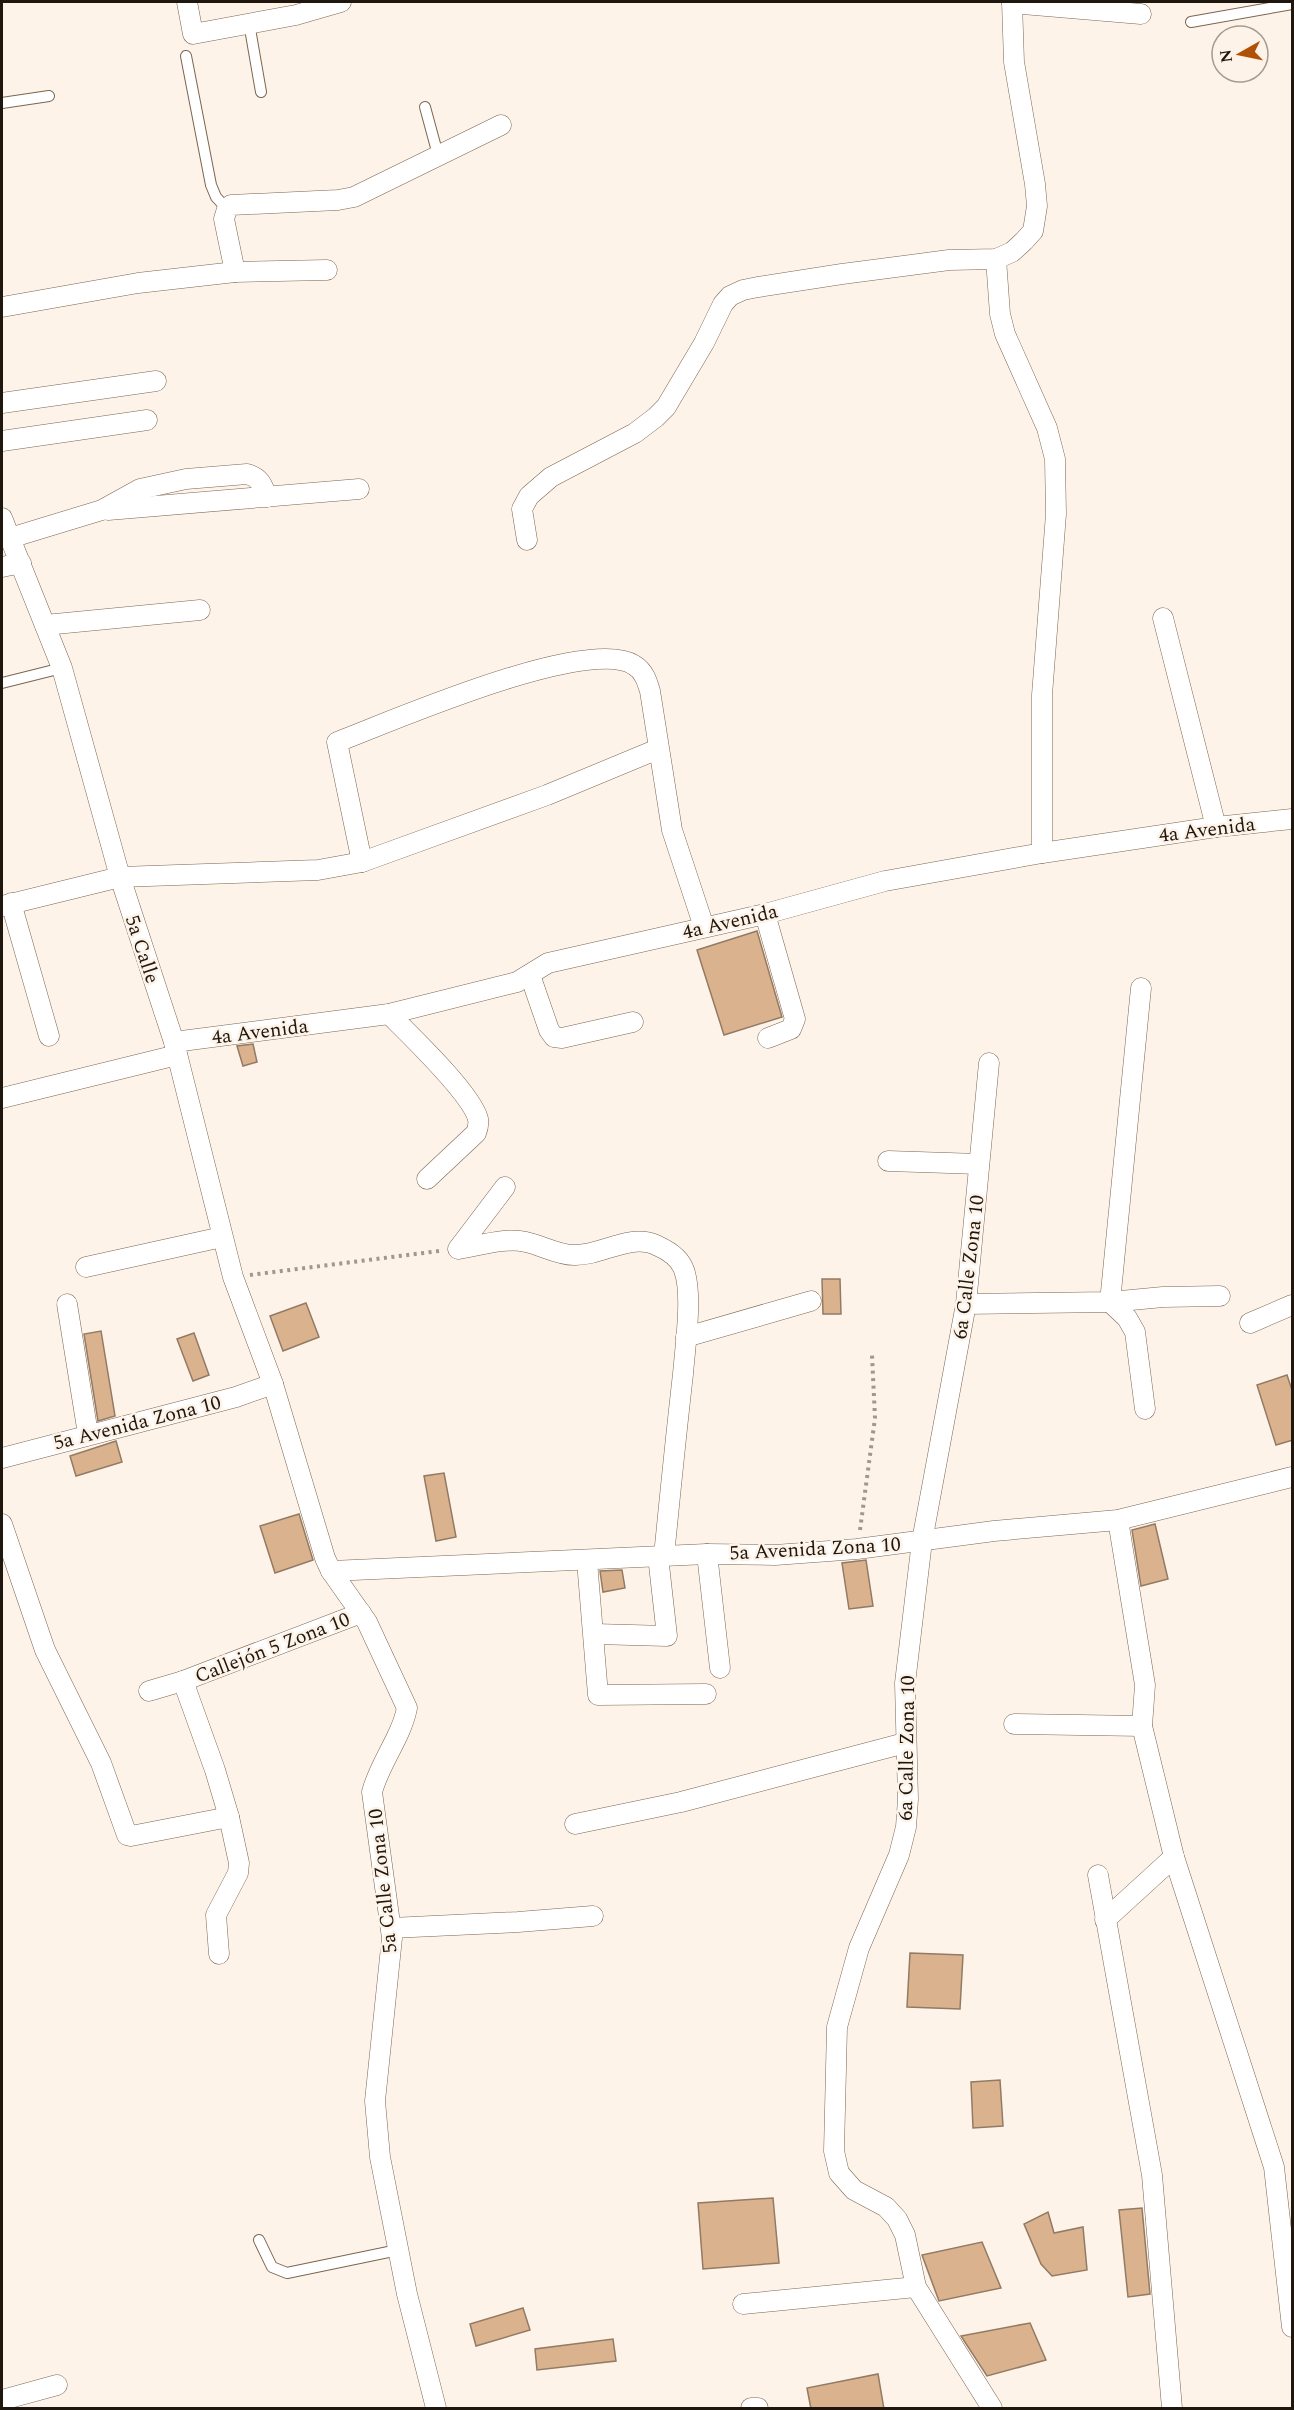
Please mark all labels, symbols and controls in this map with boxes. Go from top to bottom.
north arrow [1210,24,1270,84]
text: N [1213,48,1239,65]
street label: 4a Avenida [1157,809,1257,851]
street label: 4a Avenida [680,896,781,948]
street label: 5a Calle [117,911,167,987]
street label: 4a Avenida [210,1011,310,1053]
street label: 6a Calle Zona 10 [945,1193,993,1341]
street label: 5a Avenida Zona 10 [50,1388,224,1458]
street label: 5a Avenida Zona 10 [729,1530,902,1568]
street label: Callejón 5 Zona 10 [190,1605,354,1691]
street label: 6a Calle Zona 10 [891,1675,923,1821]
street label: 5a Calle Zona 10 [360,1807,405,1955]

